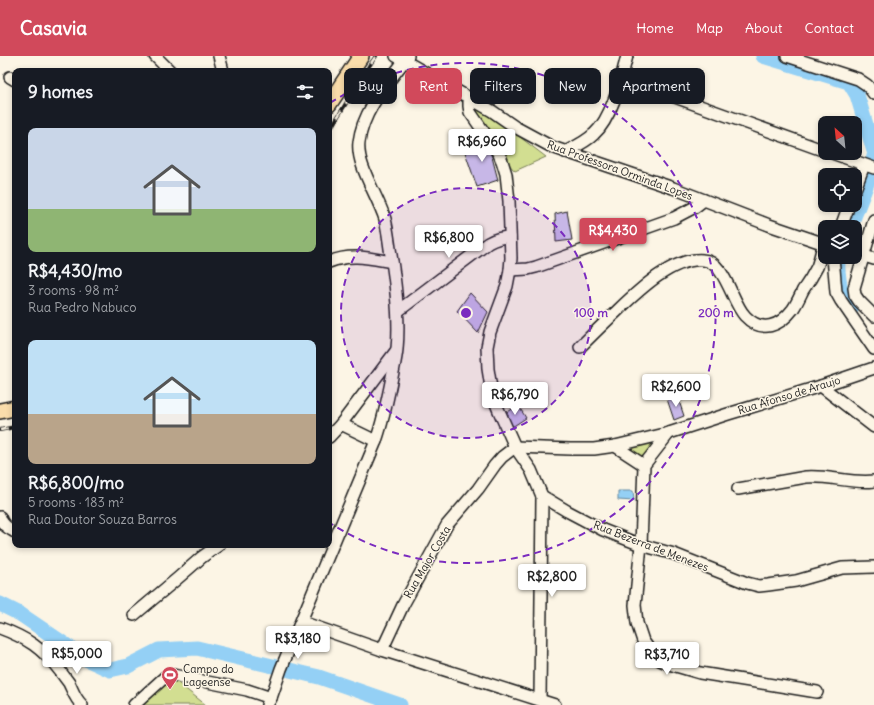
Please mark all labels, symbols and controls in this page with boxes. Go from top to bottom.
text: Casavia [20,16,87,40]
text: Home [636,19,674,37]
text: Map [696,19,723,37]
text: About [745,19,783,37]
text: Contact [805,19,854,37]
chip: Buy [344,68,397,104]
chip: Rent [405,68,462,104]
chip: Filters [470,68,536,104]
chip: New [544,68,601,104]
chip: Apartment [609,68,705,104]
text: 9 homes [28,81,93,103]
icon: filters [294,81,316,103]
north arrow [818,116,862,160]
map controls [818,116,862,264]
pin: R$6,960 [445,129,519,163]
text: R$6,960 [457,133,507,150]
street label: Rua Professora Orminda Lopes [545,137,695,203]
icon: home [136,154,208,226]
button: locate [818,168,862,212]
pin: R$4,430 [576,218,650,252]
button: layers [818,220,862,264]
text: R$4,430 [589,222,637,239]
pin: R$6,800 [412,225,486,259]
text: R$6,800 [424,229,474,246]
text: R$4,430/mo [28,260,122,282]
text: 3 rooms · 98 m² [28,282,119,299]
text: Rua Pedro Nabuco [28,299,137,316]
text: 100 m [574,305,608,320]
text: 200 m [698,305,734,320]
centre of rings [459,306,473,320]
icon: home [136,366,208,438]
street label: Rua Afonso de Araujo [736,373,842,417]
pin: R$2,600 [639,374,713,408]
text: R$2,600 [651,378,701,395]
pin: R$6,790 [478,382,552,416]
text: R$6,790 [491,386,539,403]
text: R$6,800/mo [28,472,124,494]
text: 5 rooms · 183 m² [28,494,124,511]
text: Rua Doutor Souza Barros [28,511,177,528]
street label: Rua Bezerra de Menezes [591,518,711,574]
street label: Rua Major Costa [401,523,453,601]
pin: R$2,800 [515,564,589,598]
text: R$2,800 [527,568,577,585]
pin: R$3,180 [261,626,335,660]
text: R$3,180 [275,630,321,647]
pin: R$5,000 [40,641,114,675]
pin: R$3,710 [630,642,704,676]
text: R$5,000 [51,645,103,662]
text: R$3,710 [644,646,690,663]
place label: Campo do Lageense [183,662,234,689]
sports icon: Campo do Lageense [160,665,180,690]

